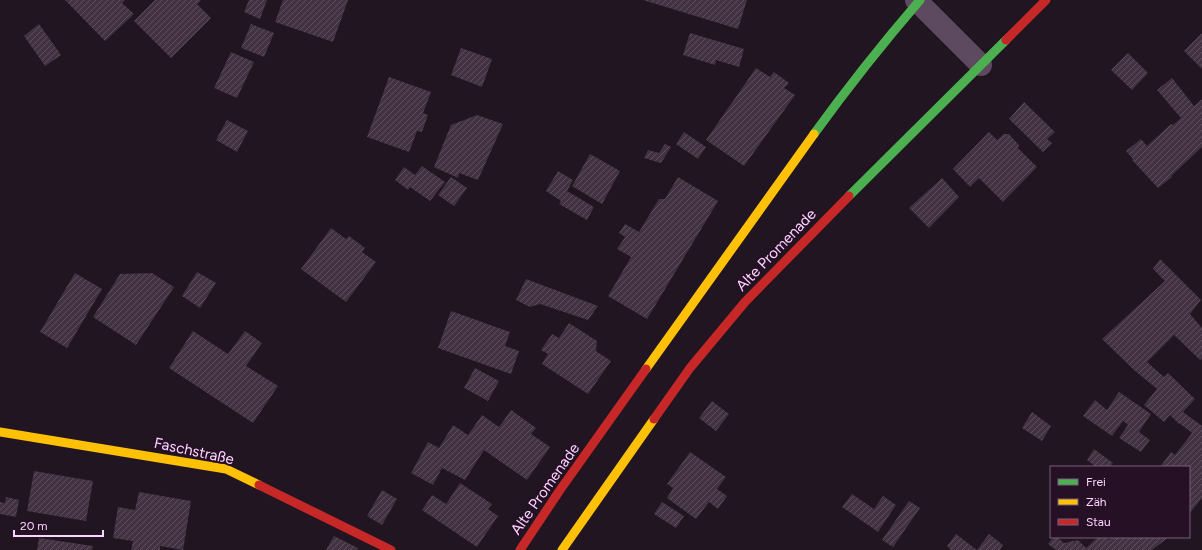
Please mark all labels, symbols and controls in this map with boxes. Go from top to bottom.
street label: Alte Promenade [732,205,820,295]
street label: Faschstraße [152,434,236,468]
street label: Alte Promenade [507,440,583,538]
legend [1050,466,1190,538]
text: Frei [1086,475,1106,489]
text: Zäh [1086,495,1107,509]
scale bar [14,512,103,538]
text: Stau [1086,515,1111,529]
text: 20 m [20,519,48,533]

